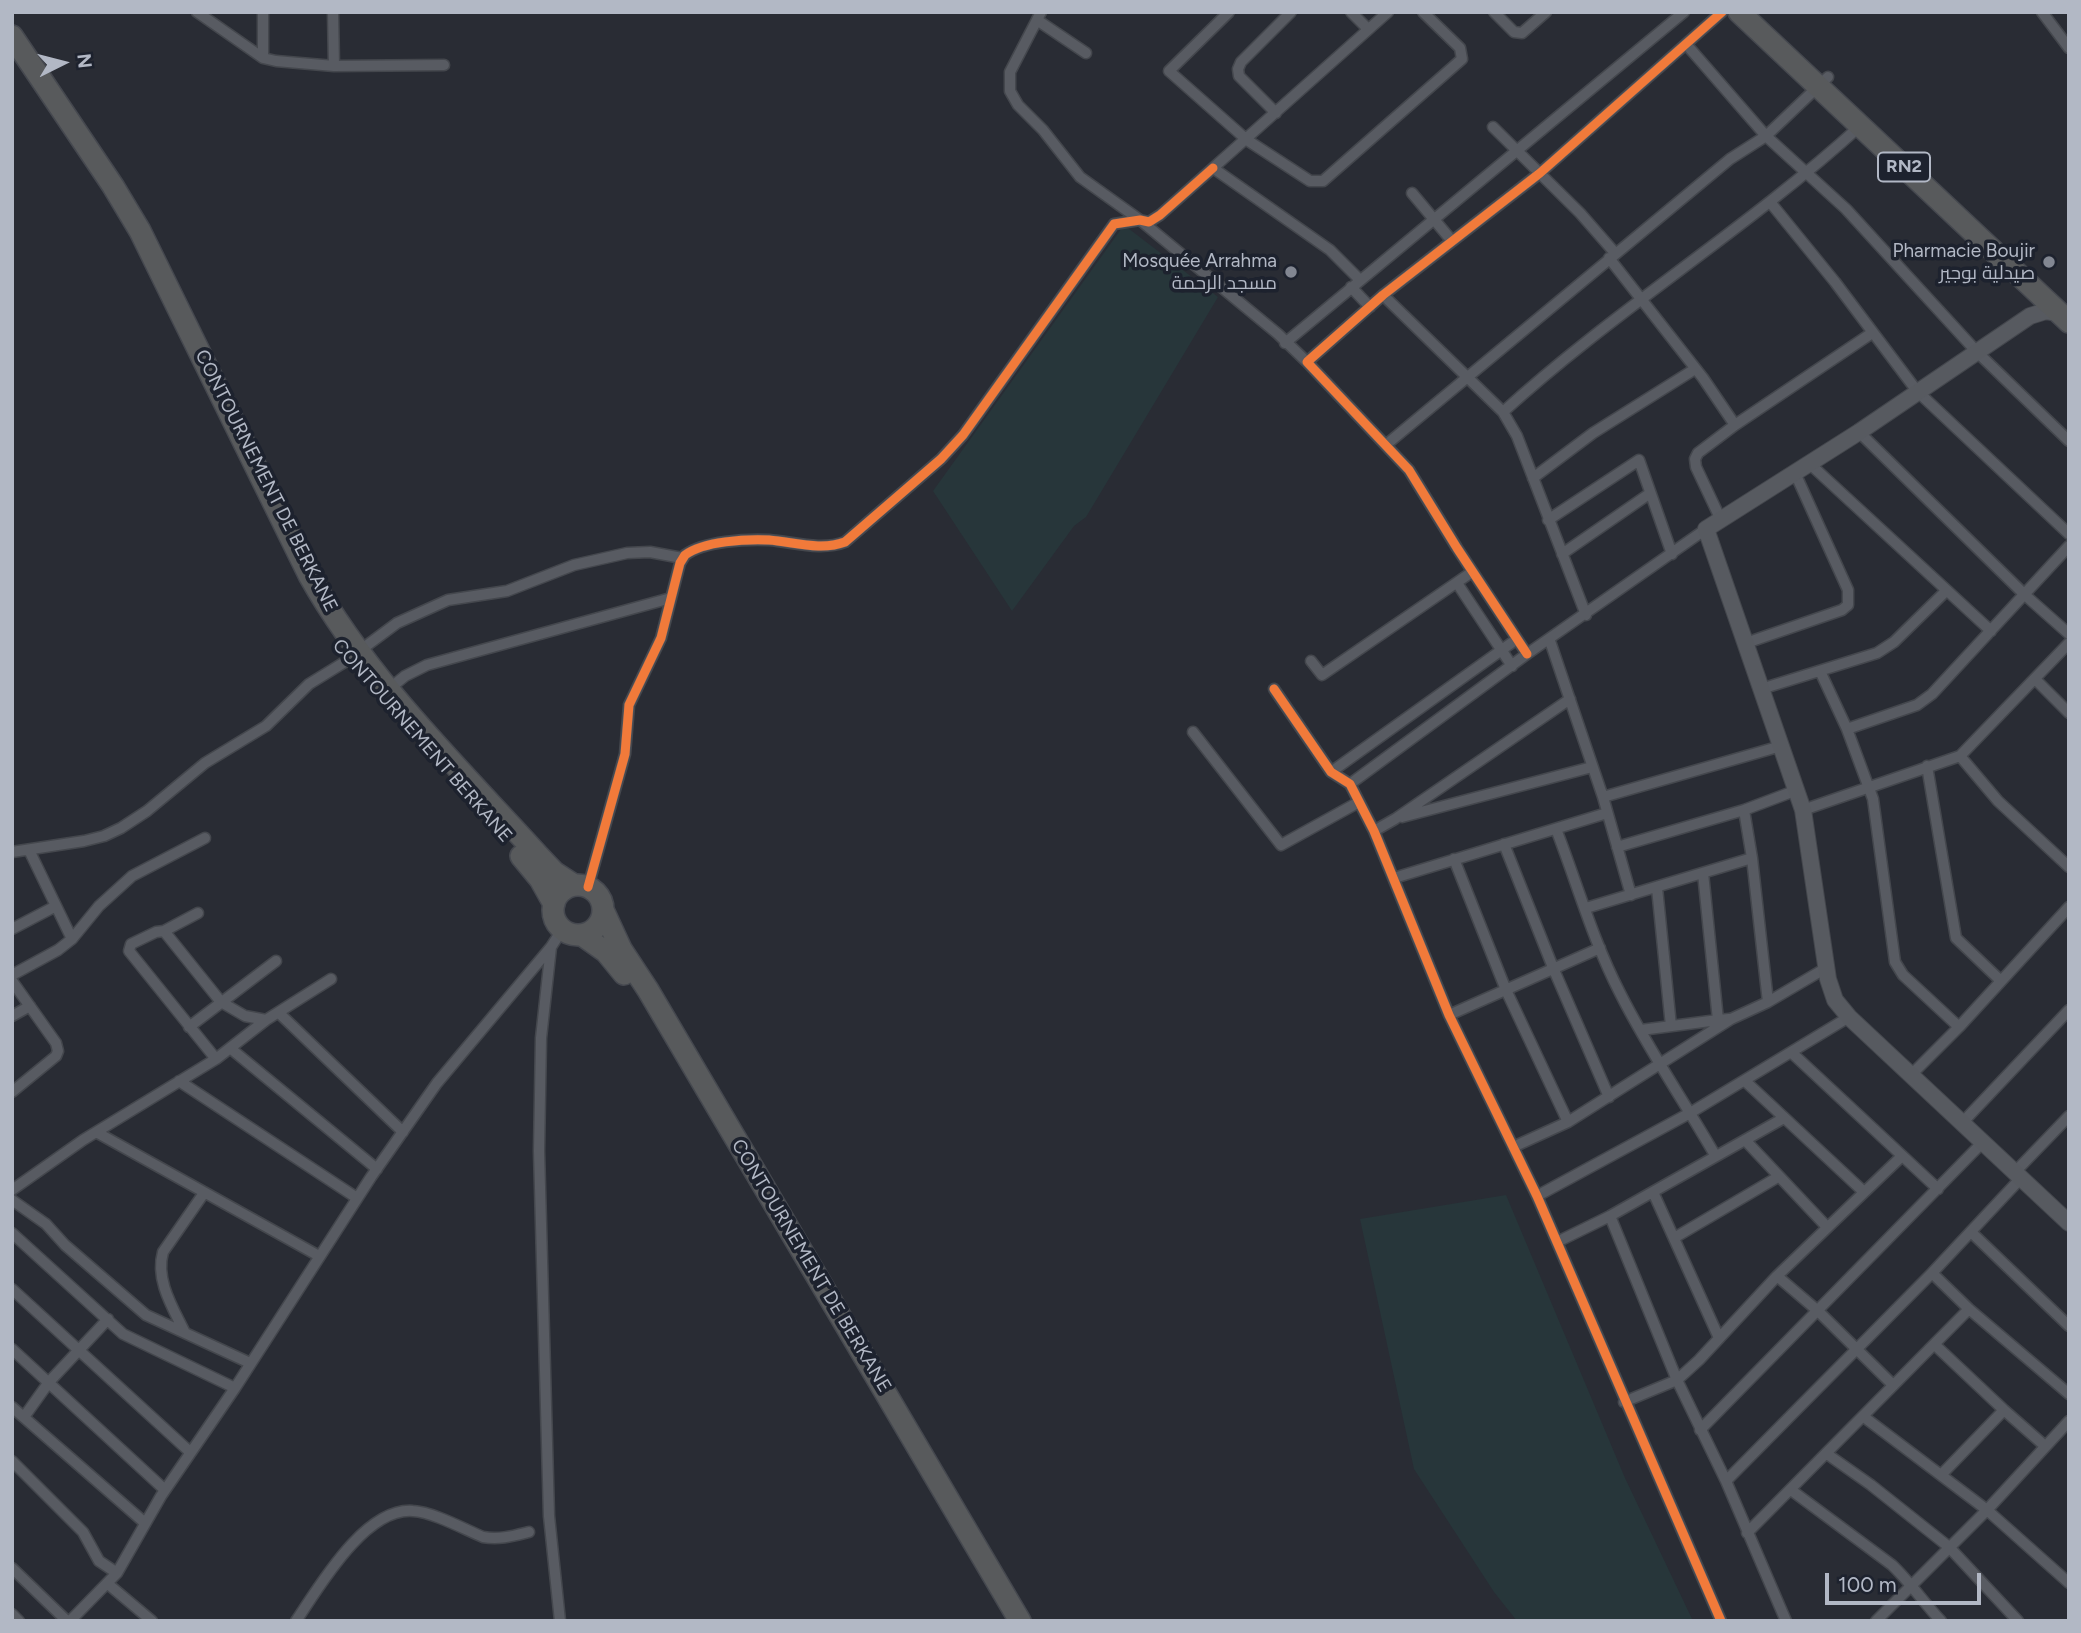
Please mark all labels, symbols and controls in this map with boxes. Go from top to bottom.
north arrow [28,28,98,98]
text: N [72,52,97,69]
road number: RN2 [1878,152,1930,182]
place label: Pharmacie Boujir صيدلية بوجير [1893,240,2035,284]
place label: Mosquée Arrahma مسجد الرحمة [1122,250,1277,294]
marker: Pharmacie Boujir صيدلية بوجير [2041,254,2057,270]
marker: Mosquée Arrahma مسجد الرحمة [1283,264,1299,280]
street label: CONTOURNEMENT DE BERKANE [190,346,342,616]
street label: CONTOURNEMENT BERKANE [327,635,517,847]
street label: CONTOURNEMENT DE BERKANE [726,1135,896,1397]
scale bar [1829,1560,1985,1604]
text: 100 m [1838,1572,1897,1597]

